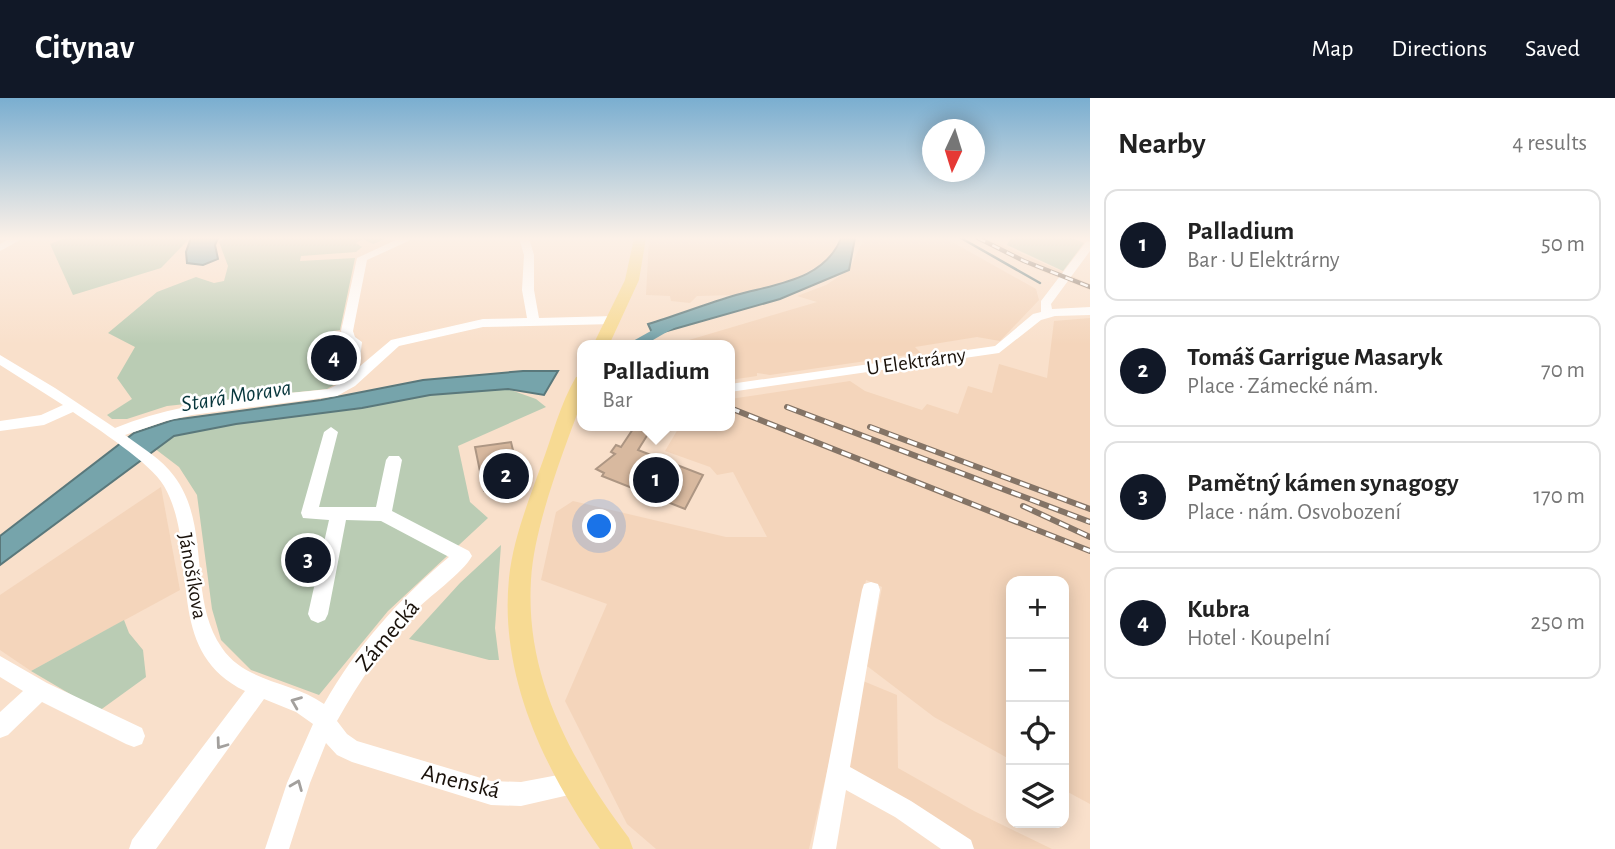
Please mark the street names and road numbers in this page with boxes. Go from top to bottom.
street label: U Elektrárny [865,344,967,379]
street label: Jánošíkova [175,531,210,621]
street label: Zámecká [351,596,424,676]
street label: Anenská [419,761,502,803]

